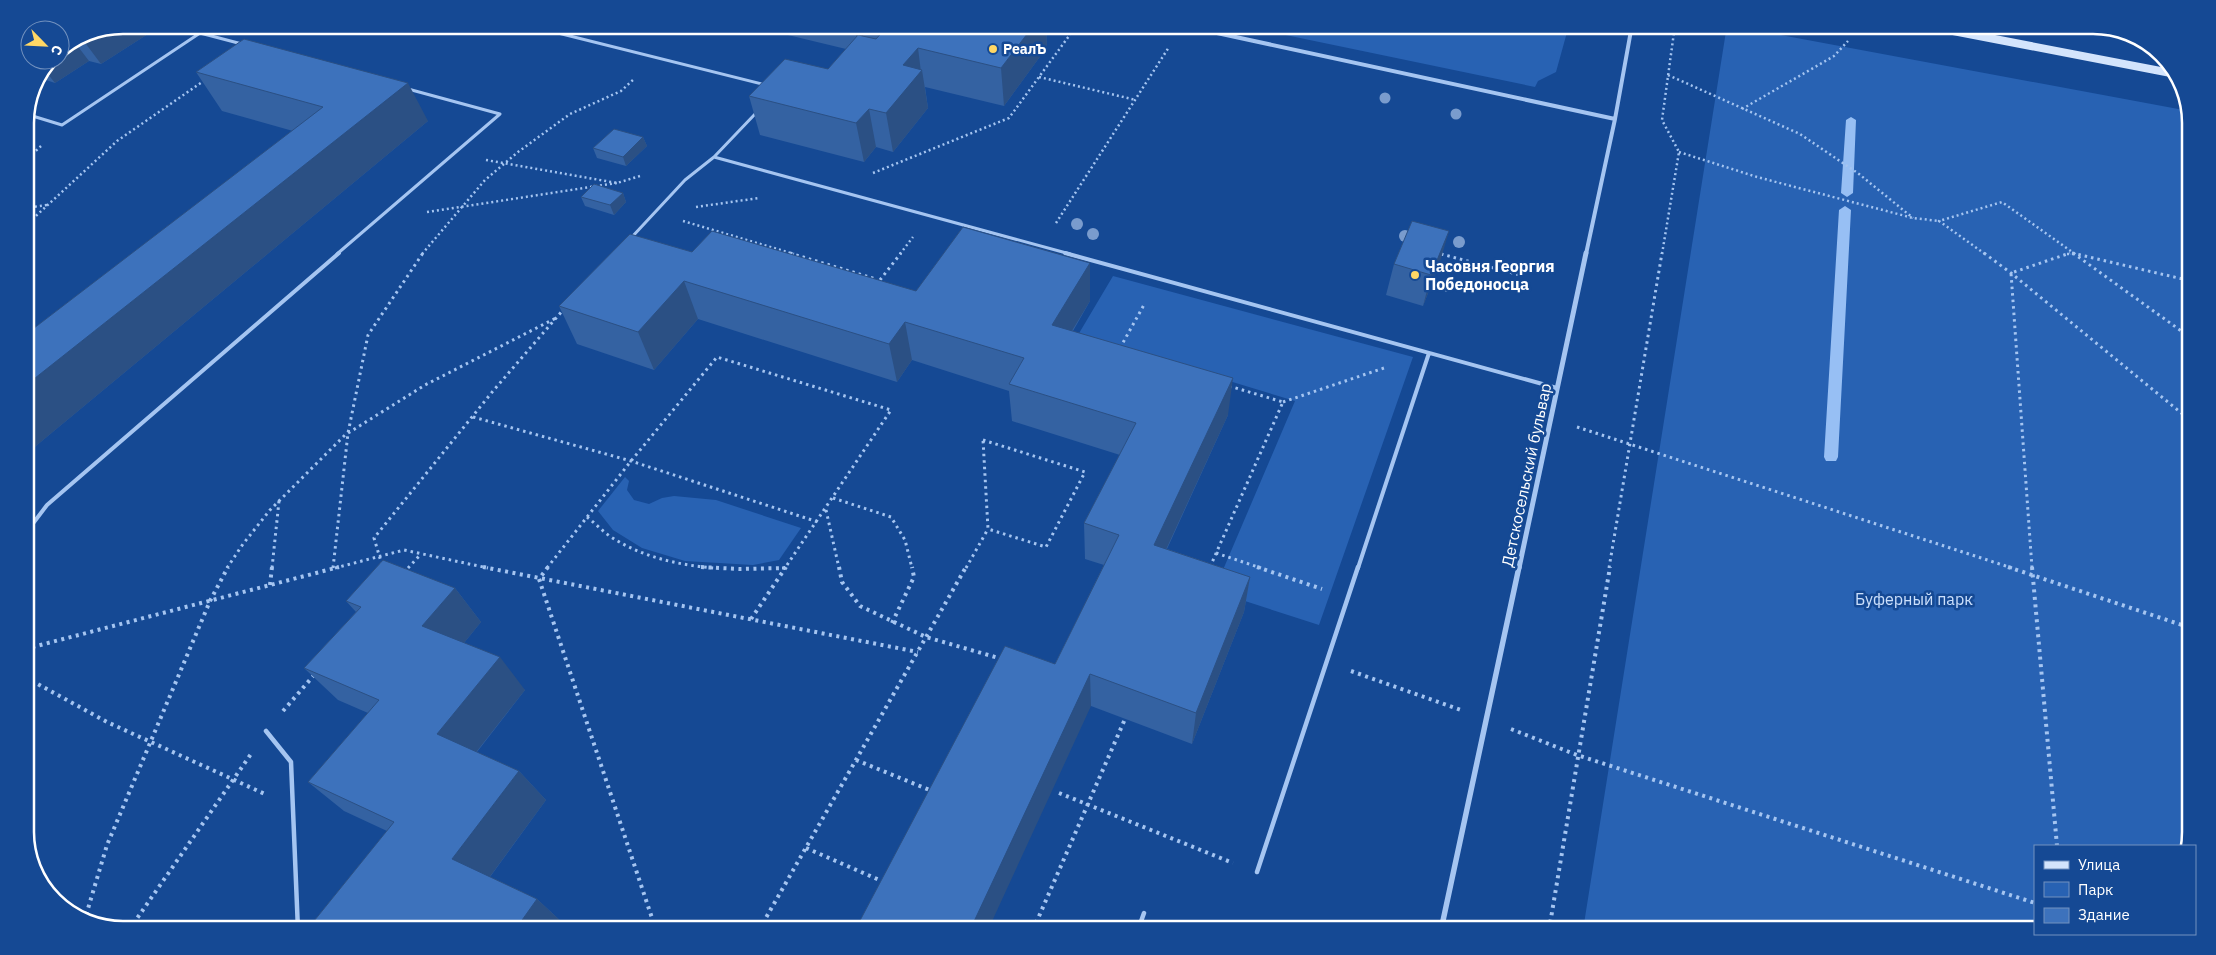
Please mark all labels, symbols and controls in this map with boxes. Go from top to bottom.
north arrow [20,20,70,70]
place label: РеалЪ [1003,40,1047,58]
text: С [47,42,67,58]
marker: РеалЪ [987,43,999,55]
place label: Часовня Георгия Победоносца [1425,256,1555,294]
marker: Часовня Георгия Победоносца [1409,269,1421,281]
street label: Детскосельский бульвар [1497,381,1555,569]
park label: Буферный парк [1855,589,1973,609]
legend [2034,845,2196,935]
text: Улица [2078,855,2120,874]
text: Парк [2078,880,2113,899]
text: Здание [2078,905,2130,924]

